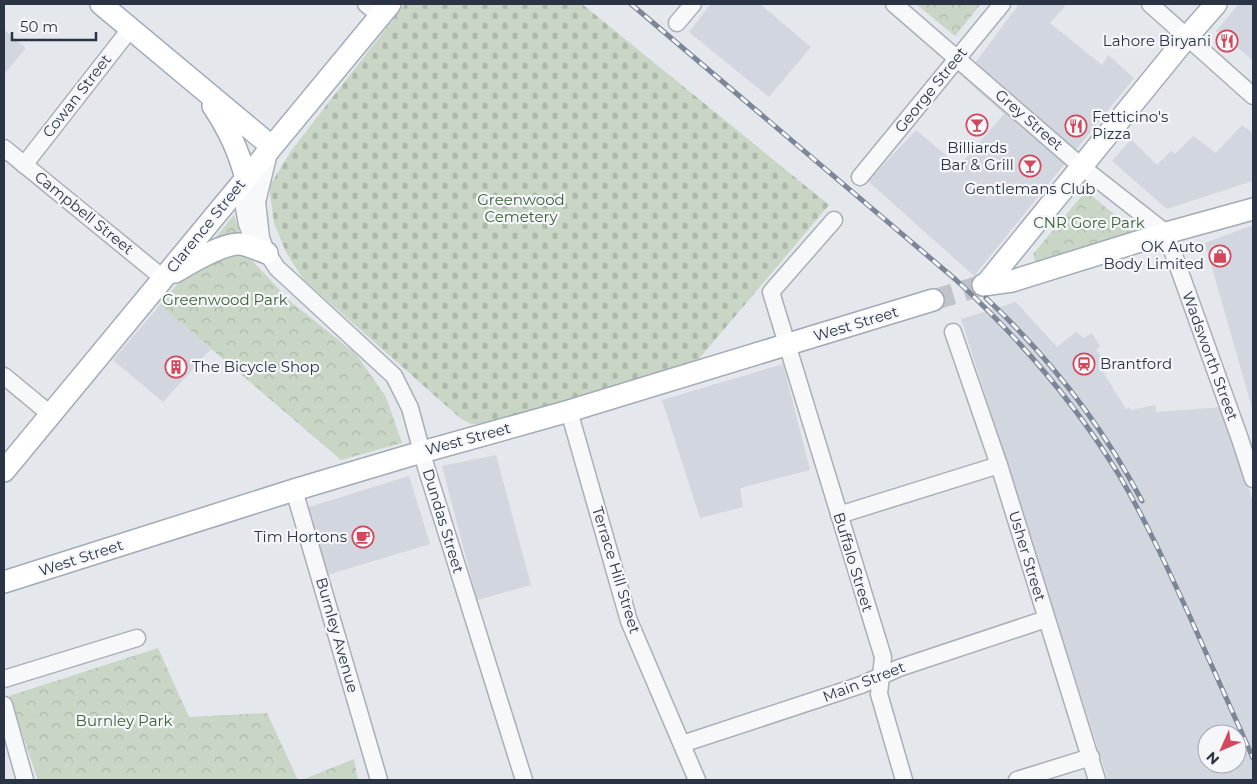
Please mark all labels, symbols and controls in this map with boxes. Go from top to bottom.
scale bar [12,10,96,42]
text: 50 m [20,17,58,36]
restaurant icon: Lahore Biryani [1215,29,1239,53]
place label: Lahore Biryani [1103,31,1211,50]
street label: George Street [890,43,971,136]
street label: Cowan Street [38,50,115,141]
street label: Grey Street [991,85,1067,154]
place label: Fetticino's Pizza [1092,107,1168,143]
bar icon: Billiards Bar & Grill [965,113,989,137]
restaurant icon: Fetticino's Pizza [1064,114,1088,138]
place label: Billiards Bar & Grill [940,138,1014,174]
bar icon: Gentlemans Club [1018,154,1042,178]
street label: Campbell Street [31,167,138,258]
street label: Clarence Street [162,175,249,276]
place label: Gentlemans Club [964,179,1096,198]
park label: Greenwood Cemetery [477,190,565,226]
park label: CNR Gore Park [1033,213,1145,232]
place label: OK Auto Body Limited [1103,237,1204,273]
shop icon: OK Auto Body Limited [1208,244,1232,268]
street label: Wadsworth Street [1178,289,1243,423]
park label: Greenwood Park [162,290,288,309]
street label: West Street [811,302,901,345]
station icon: Brantford [1072,352,1096,376]
place label: Brantford [1100,354,1172,373]
building icon: The Bicycle Shop [164,355,188,379]
place label: The Bicycle Shop [192,357,320,376]
street label: West Street [423,418,513,459]
street label: Dundas Street [419,466,468,575]
street label: Terrace Hill Street [588,504,645,636]
street label: Usher Street [1005,508,1050,603]
street label: Buffalo Street [829,510,878,614]
cafe icon: Tim Hortons [351,525,375,549]
place label: Tim Hortons [254,527,347,546]
street label: West Street [36,535,125,580]
street label: Burnley Avenue [312,575,363,695]
street label: Main Street [820,657,908,706]
park label: Burnley Park [76,711,172,730]
north arrow [1197,724,1247,774]
text: N [1202,748,1223,769]

